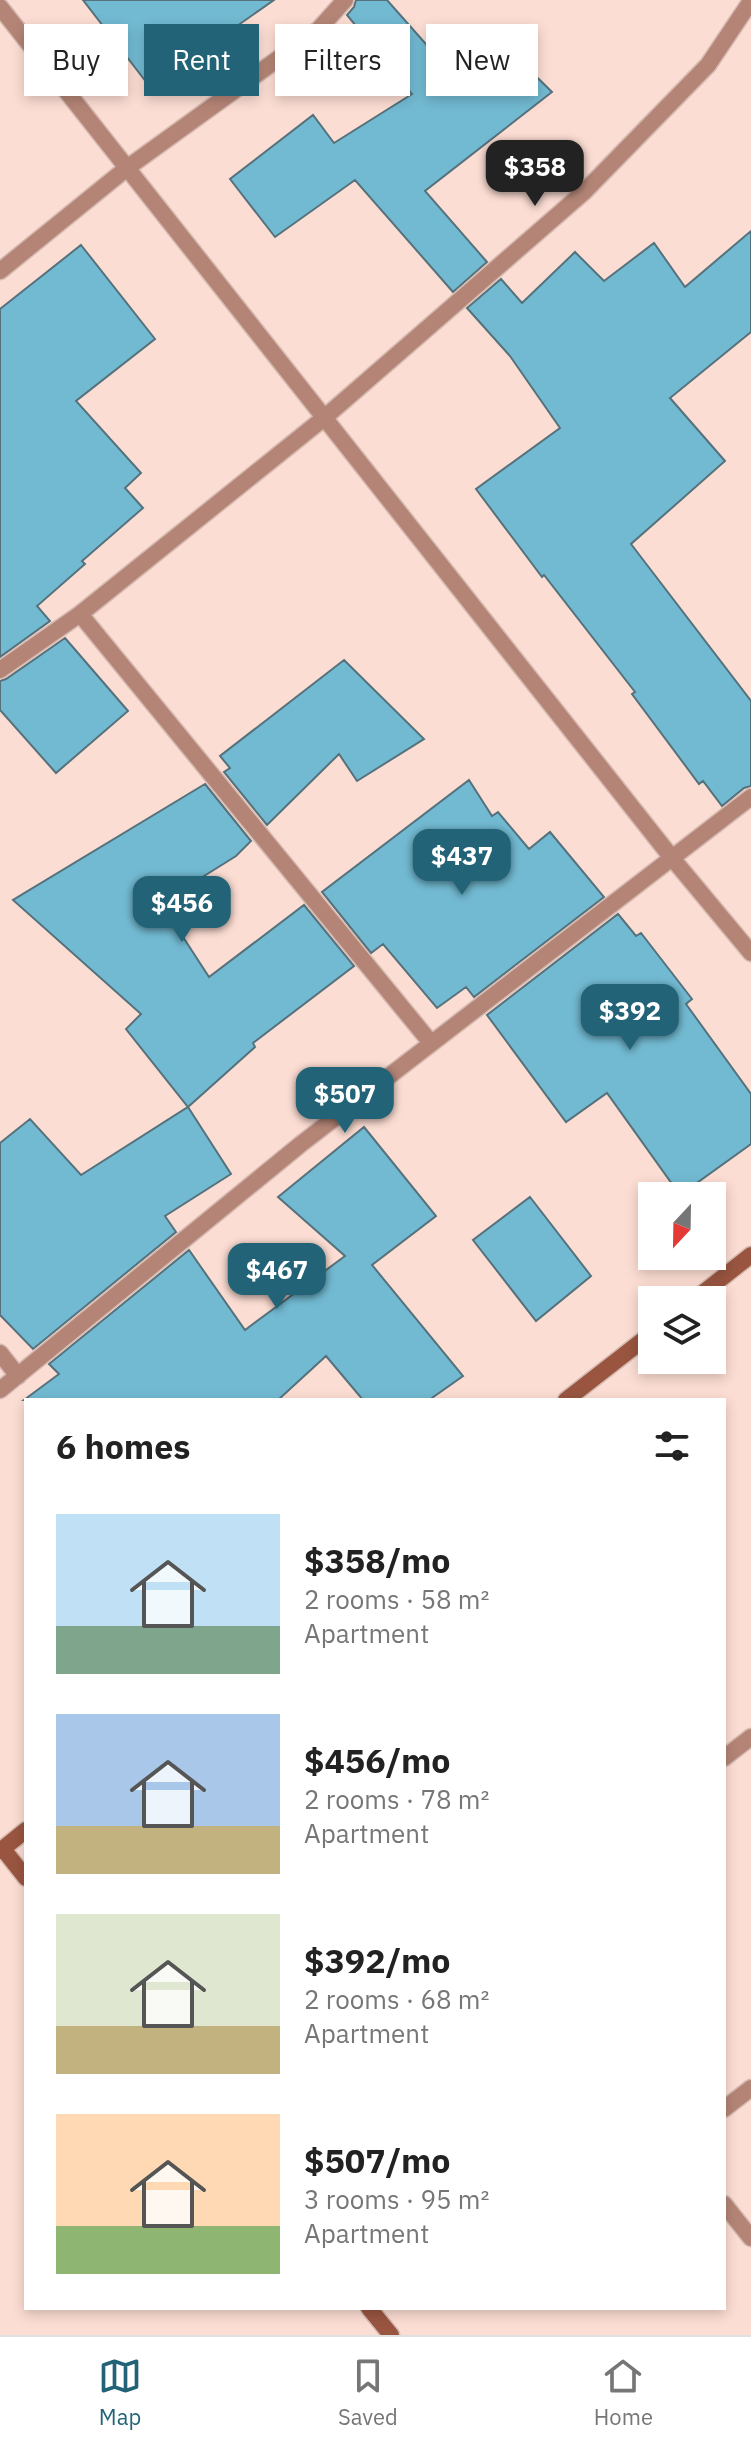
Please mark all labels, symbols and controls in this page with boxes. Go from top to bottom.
chip: Buy [24,24,128,96]
chip: Rent [144,24,259,96]
chip: Filters [275,24,410,96]
chip: New [426,24,538,96]
pin: $358 [488,140,582,208]
text: $358 [504,149,566,183]
pin: $437 [415,829,509,897]
text: $437 [431,838,493,872]
pin: $456 [135,876,229,944]
text: $456 [151,885,213,919]
pin: $392 [583,984,677,1052]
text: $392 [599,993,661,1027]
pin: $507 [298,1067,392,1135]
text: $507 [314,1076,376,1110]
north arrow [638,1182,726,1270]
map controls [638,1182,726,1374]
pin: $467 [230,1243,324,1311]
text: $467 [246,1252,308,1286]
button: layers [638,1286,726,1374]
text: 6 homes [56,1424,191,1468]
icon: filters [650,1424,694,1468]
text: $358/mo [304,1538,451,1582]
icon: home [120,1546,216,1642]
text: 2 rooms · 58 m² [304,1582,489,1616]
text: Apartment [304,1616,429,1650]
text: $456/mo [304,1738,451,1782]
icon: home [120,1746,216,1842]
text: 2 rooms · 78 m² [304,1782,489,1816]
text: Apartment [304,1816,429,1850]
text: $392/mo [304,1938,451,1982]
icon: home [120,1946,216,2042]
text: 2 rooms · 68 m² [304,1982,489,2016]
text: Apartment [304,2016,429,2050]
text: $507/mo [304,2138,451,2182]
icon: home [120,2146,216,2242]
text: 3 rooms · 95 m² [304,2182,489,2216]
text: Apartment [304,2216,429,2250]
tab: Map [98,2354,142,2431]
tab: Saved [338,2354,398,2431]
tab: Home [594,2354,653,2431]

